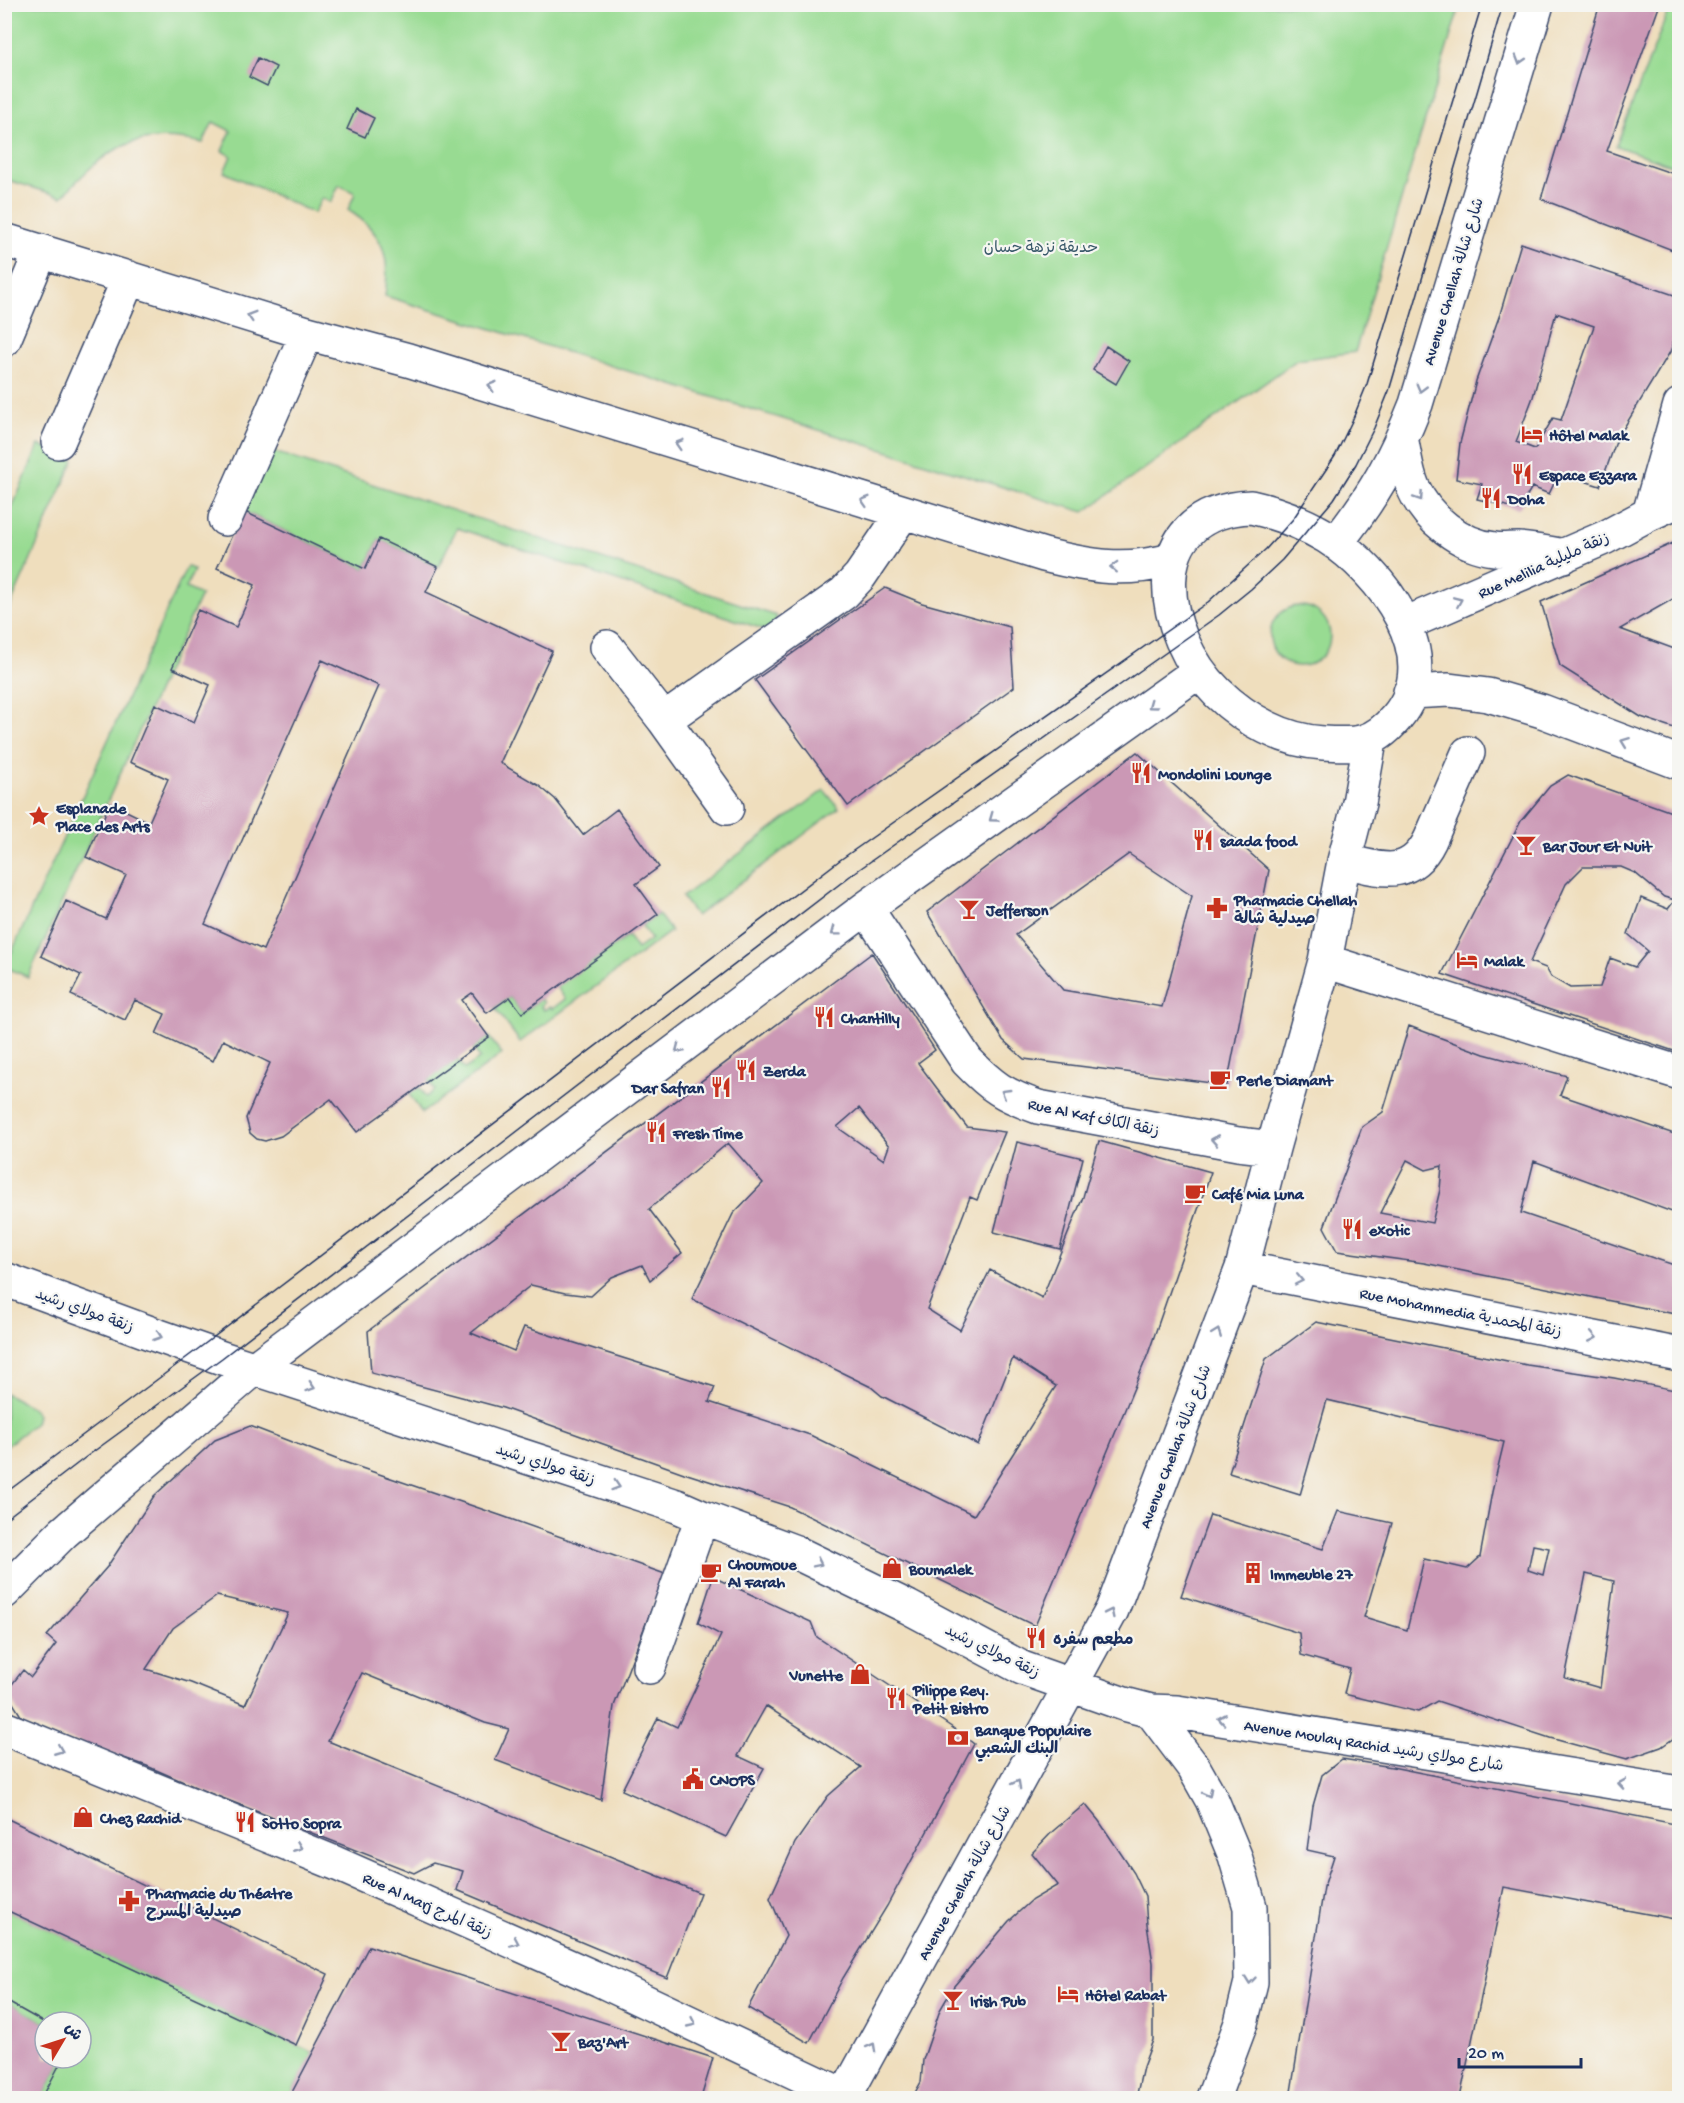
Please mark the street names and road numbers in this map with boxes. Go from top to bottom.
street label: Avenue Chellah شارع شالة [1420,196,1490,368]
street label: Rue Melilia زنقة مليلية [1476,529,1613,605]
street label: Rue Al Kaf زنقة الكاف [1026,1095,1161,1143]
street label: زنقة مولاي رشيد [32,1285,136,1339]
street label: Rue Mohammedia زنقة المحمدية [1358,1285,1563,1343]
street label: Avenue Chellah شارع شالة [1136,1362,1217,1532]
street label: زنقة مولاي رشيد [493,1440,597,1491]
street label: زنقة مولاي رشيد [941,1621,1042,1684]
street label: Avenue Moulay Rachid شارع مولاي رشيد [1242,1718,1505,1777]
street label: Avenue Chellah شارع شالة [915,1803,1017,1964]
street label: Rue Al Marj زنقة المرج [359,1869,495,1944]

